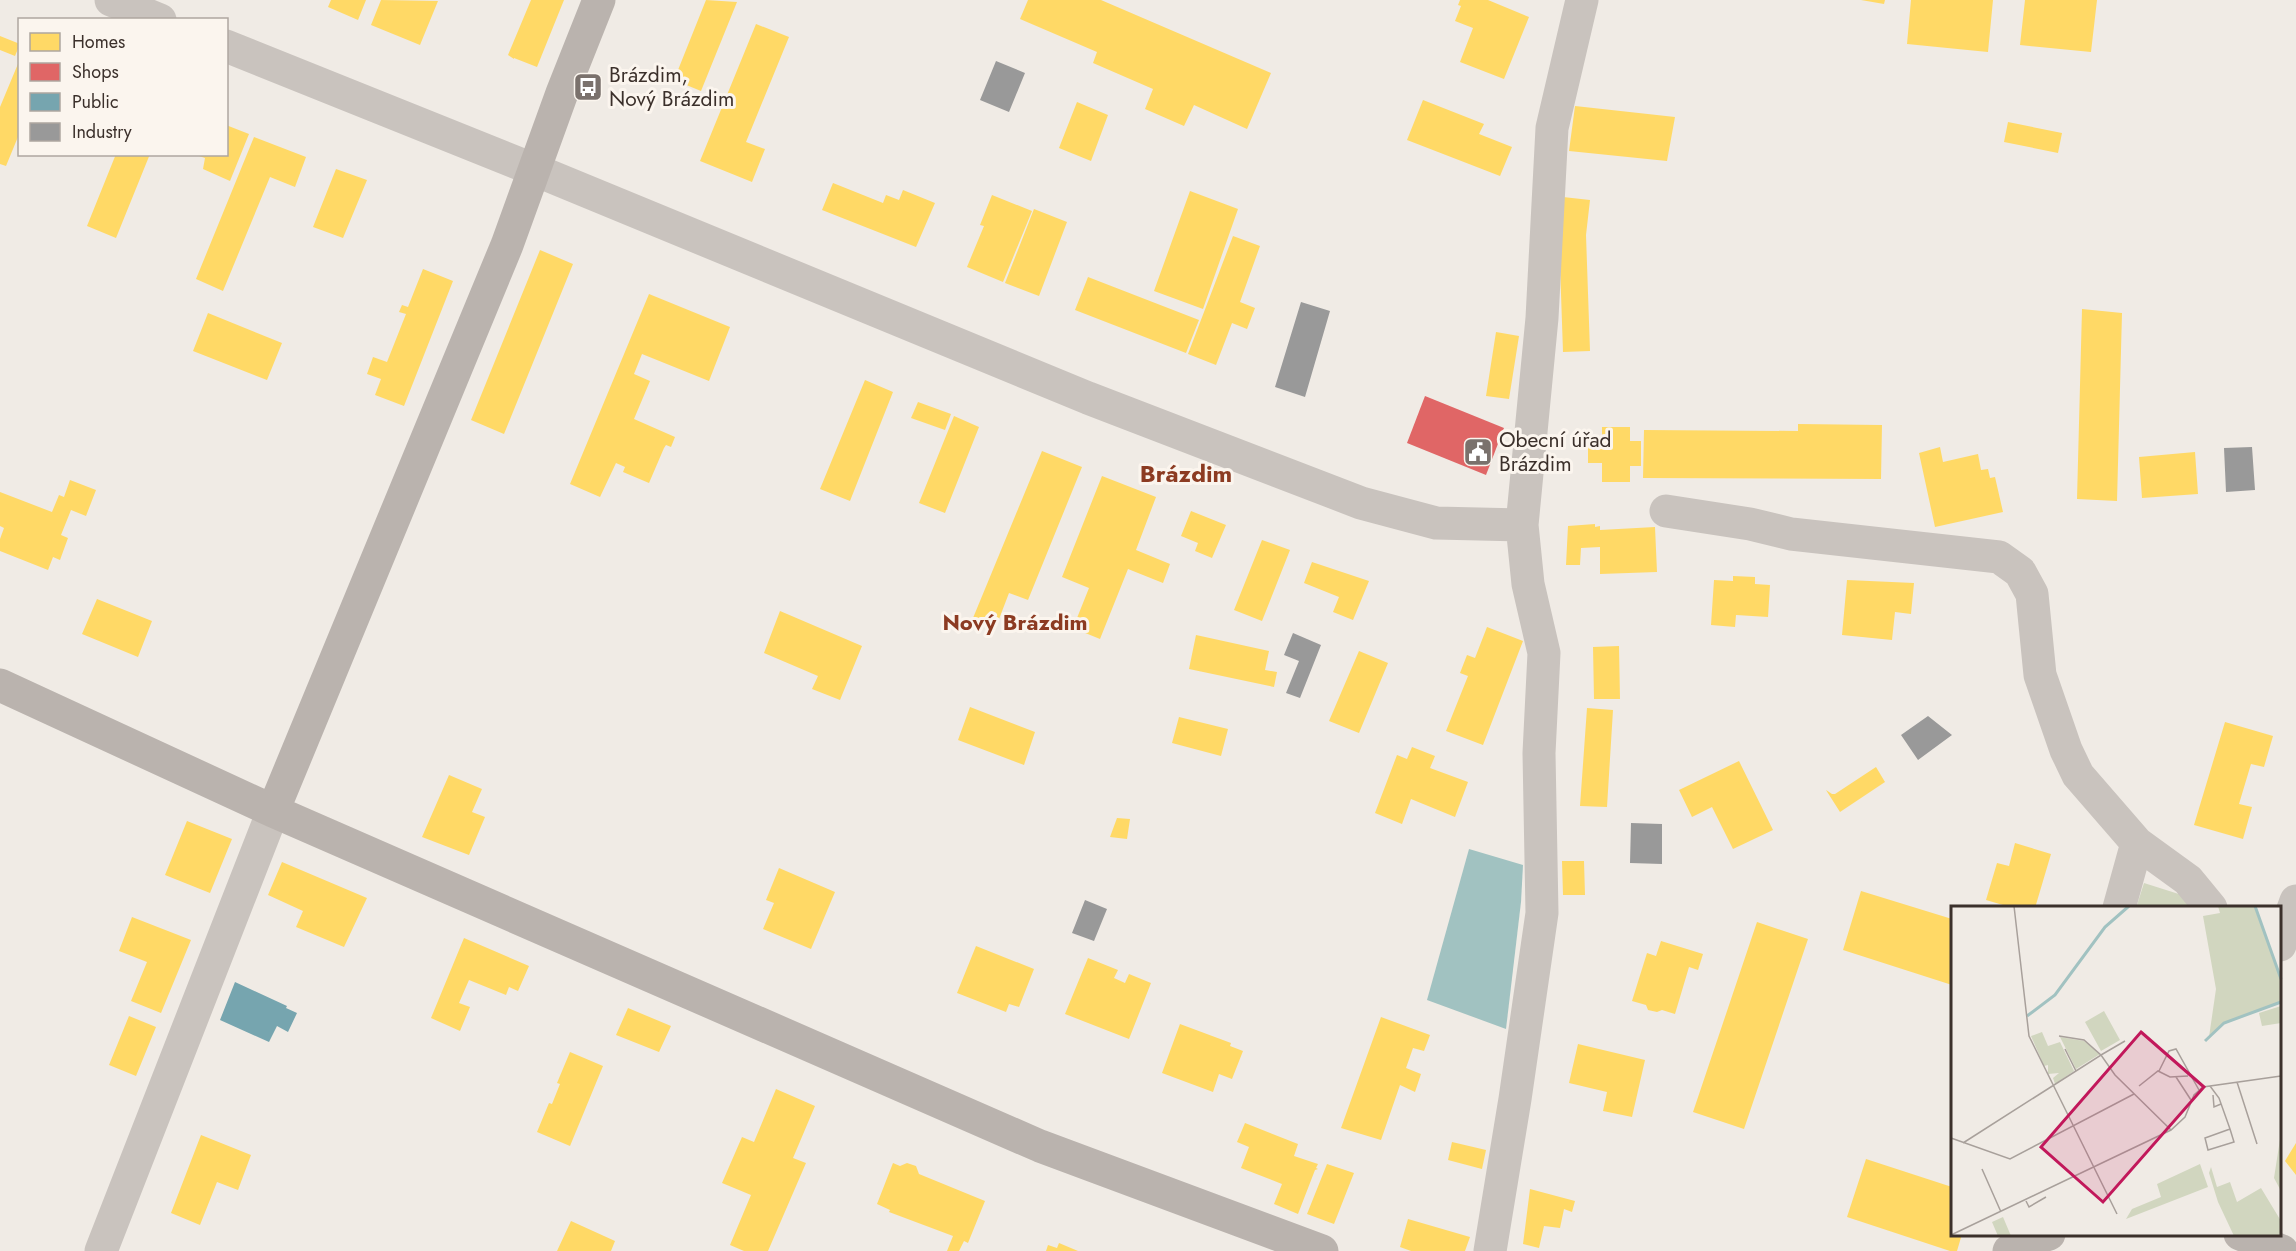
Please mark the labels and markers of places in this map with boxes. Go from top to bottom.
place label: Brázdim, Nový Brázdim [609,60,734,114]
bus stop icon: Brázdim, Nový Brázdim [572,71,604,103]
place label: Obecní úřad Brázdim [1499,425,1612,479]
public building icon: Obecní úřad Brázdim [1462,436,1494,468]

